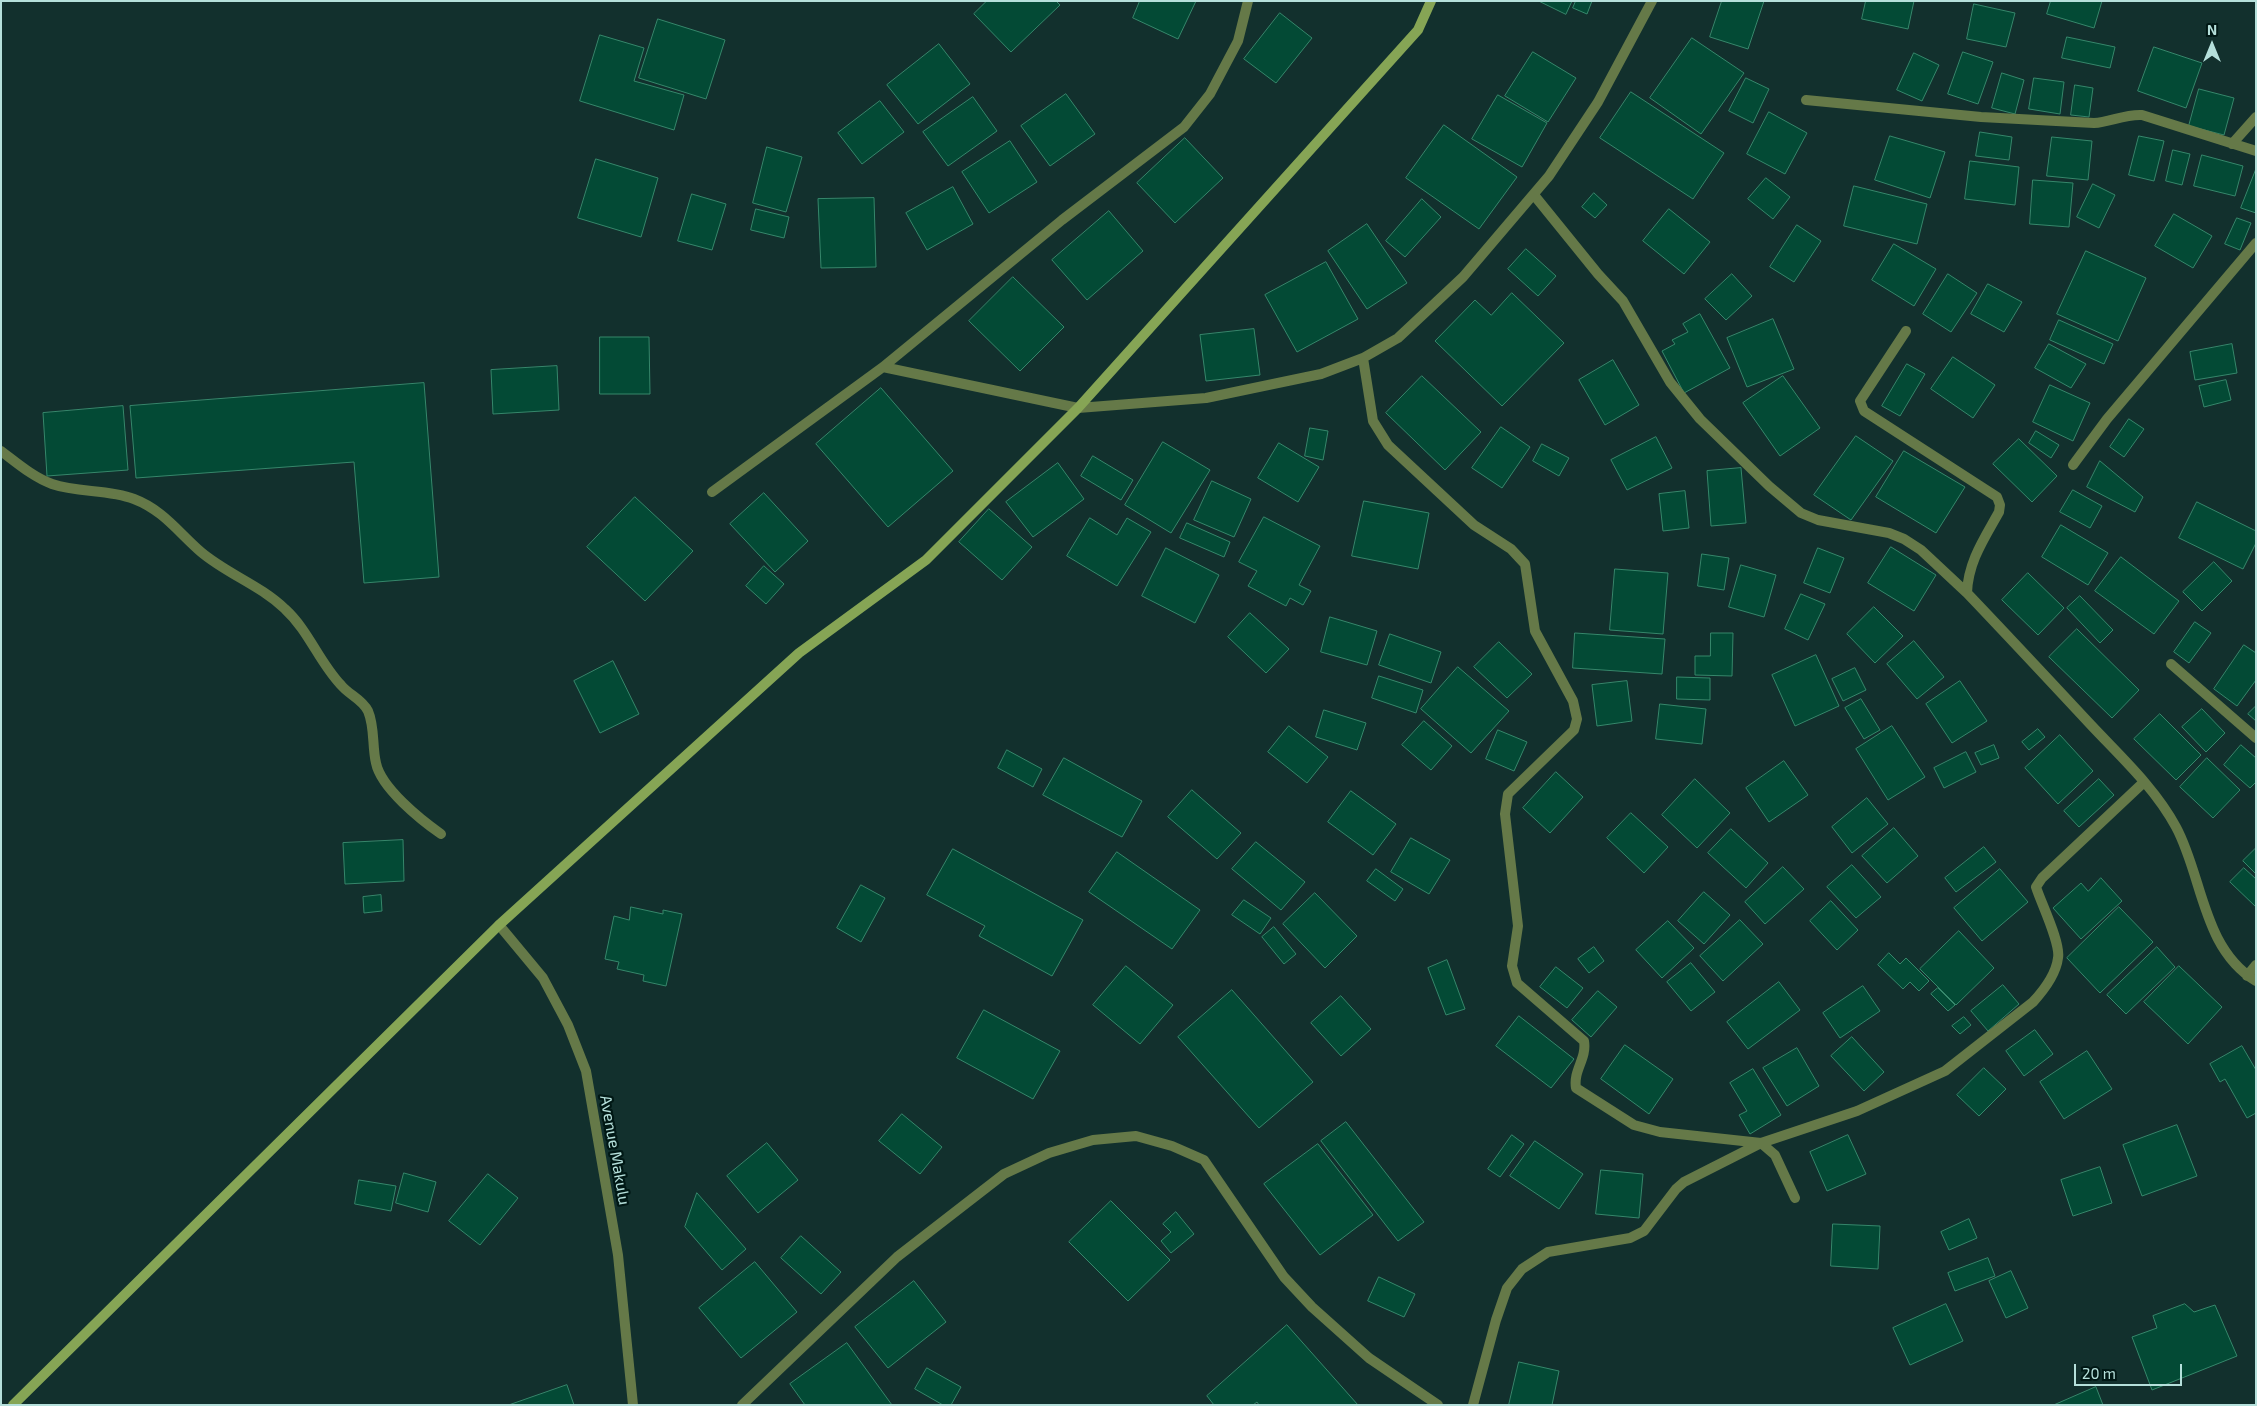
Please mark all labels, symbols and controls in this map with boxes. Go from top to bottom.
north arrow [2187,20,2237,70]
text: N [2207,21,2217,38]
street label: Avenue Makulu [596,1094,634,1206]
scale bar [2077,1354,2184,1386]
text: 20 m [2082,1364,2116,1382]

